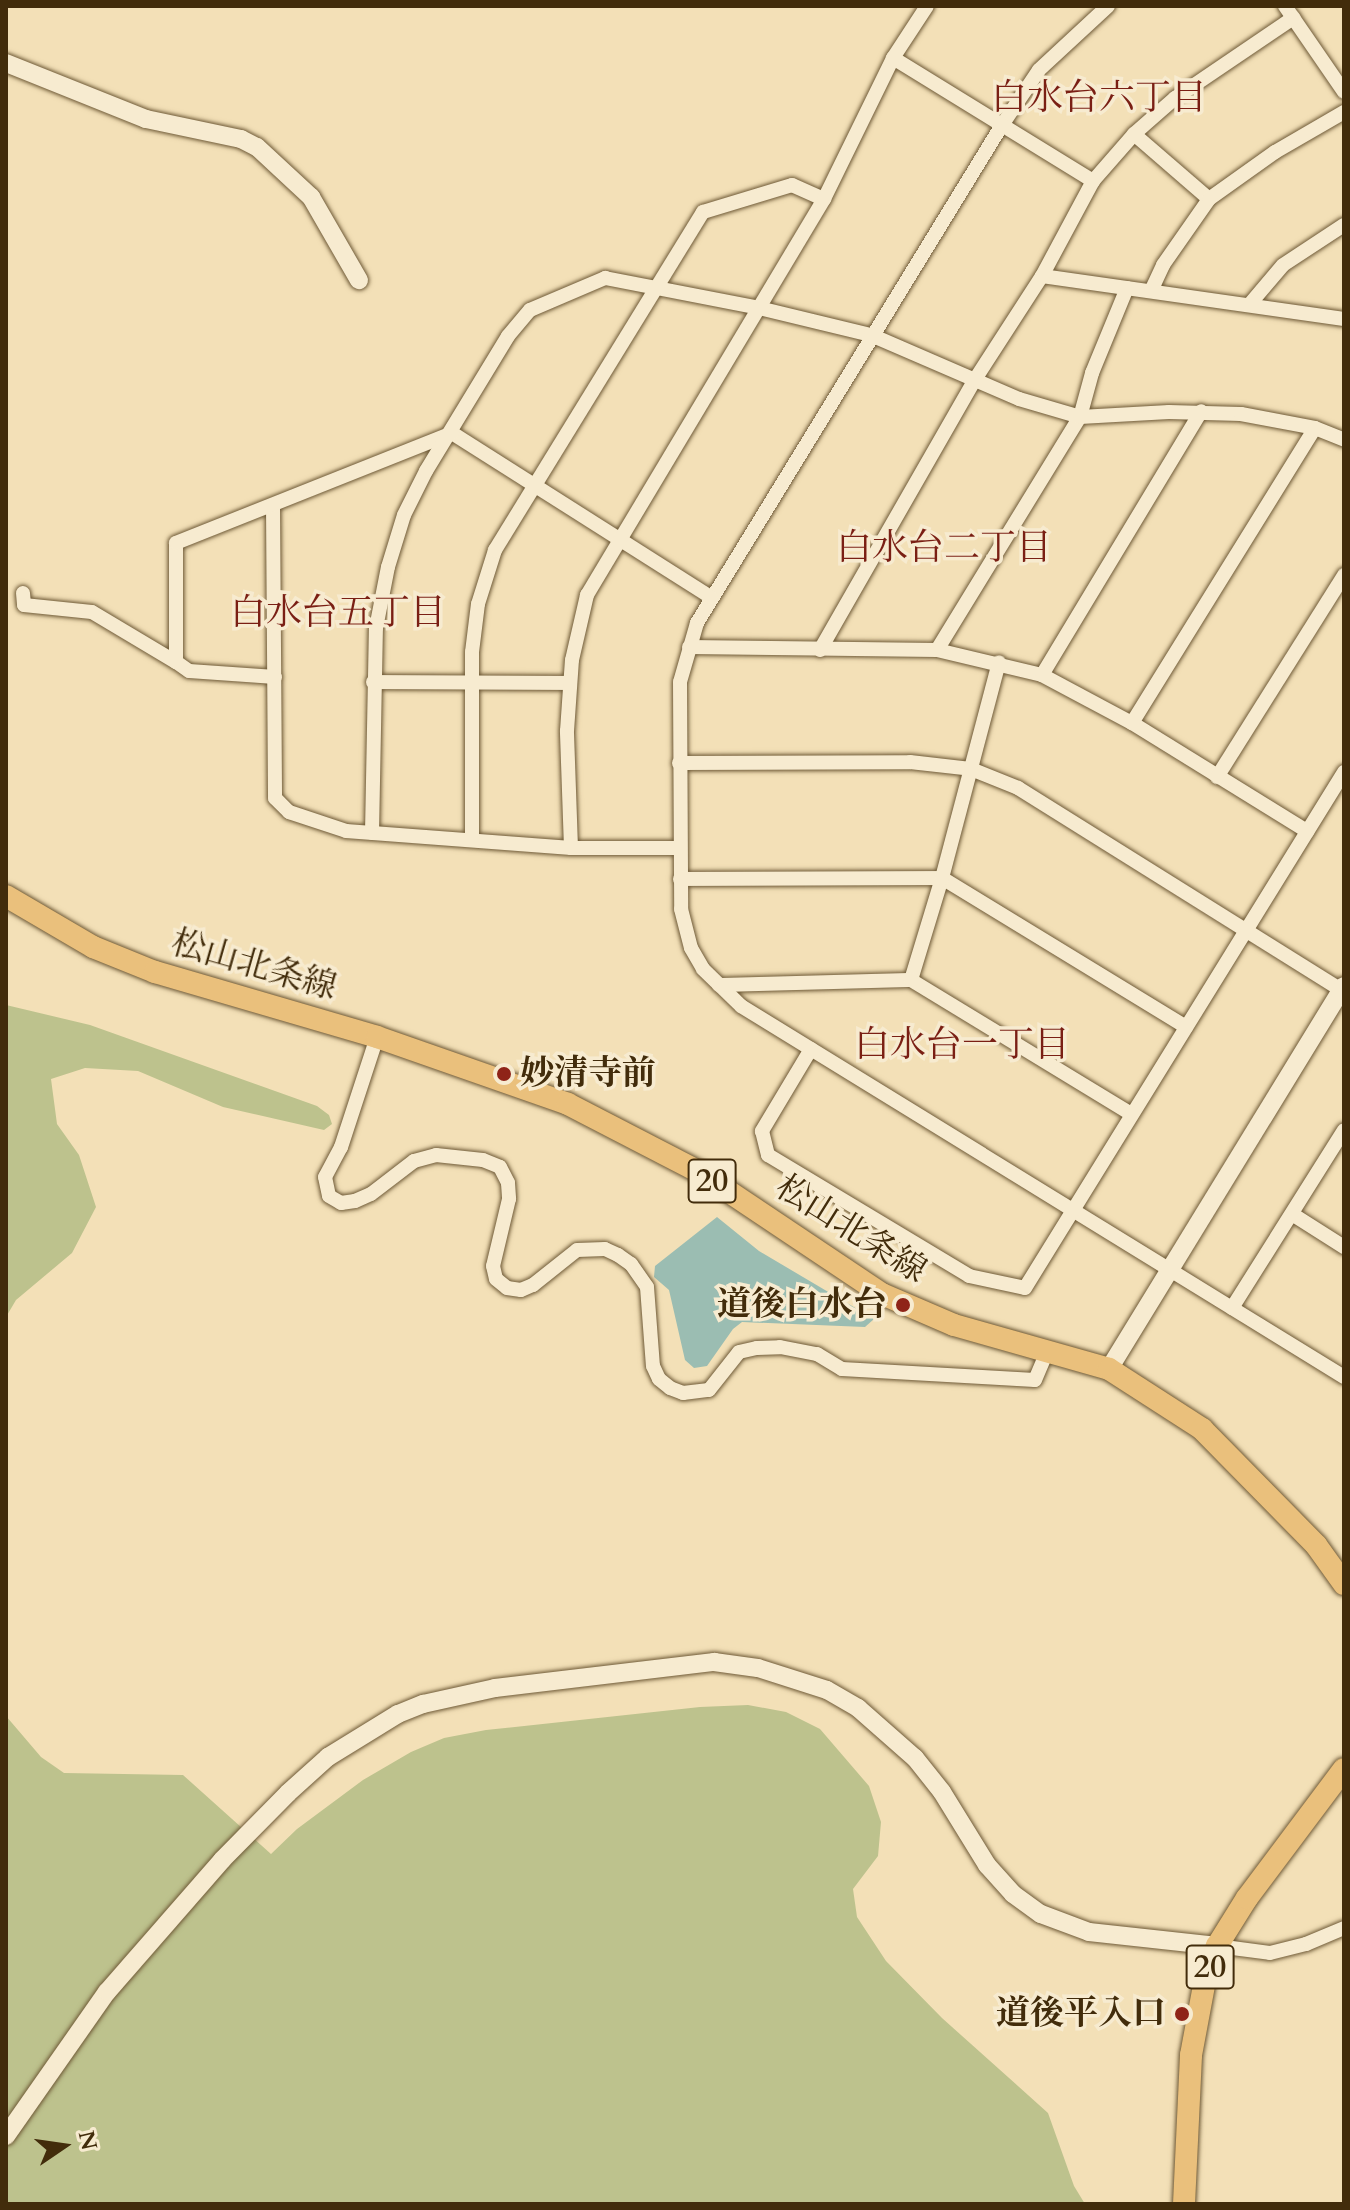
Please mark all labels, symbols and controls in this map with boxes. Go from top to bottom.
district label: 白水台六丁目 [991,76,1207,120]
district label: 白水台二丁目 [836,526,1052,570]
district label: 白水台五丁目 [230,591,446,635]
street label: 松山北条線 [167,922,341,1008]
district label: 白水台一丁目 [854,1023,1070,1067]
place label: 妙清寺前 [520,1054,656,1094]
marker: 妙清寺前 [495,1065,513,1083]
road number: 20 [686,1153,738,1209]
street label: 松山北条線 [768,1167,934,1291]
place label: 道後白水台 [717,1285,887,1325]
marker: 道後白水台 [894,1296,912,1314]
road number: 20 [1184,1939,1236,1995]
place label: 道後平入口 [996,1994,1166,2034]
marker: 道後平入口 [1173,2005,1191,2023]
north arrow [24,2106,104,2186]
text: N [71,2128,104,2153]

